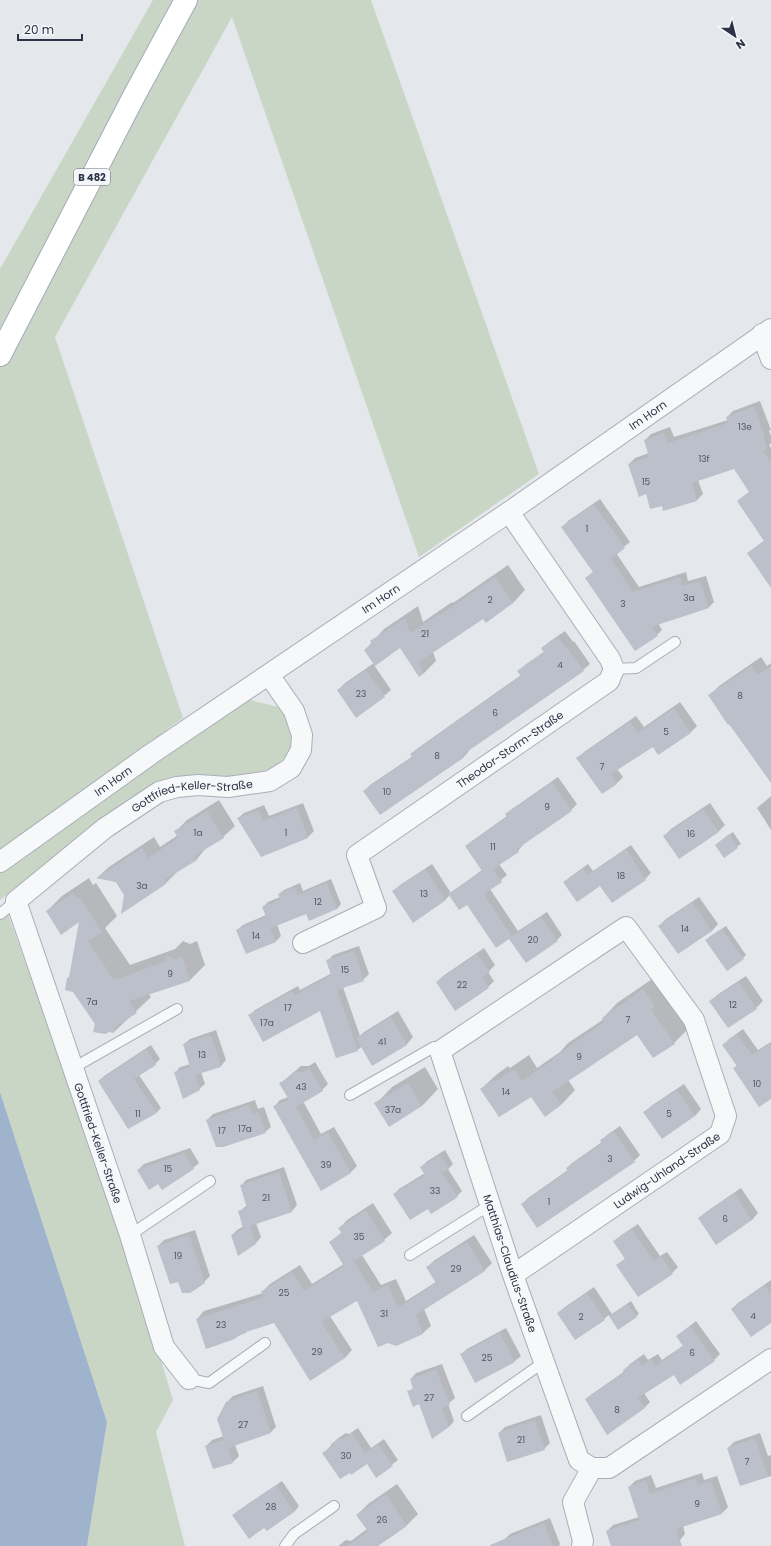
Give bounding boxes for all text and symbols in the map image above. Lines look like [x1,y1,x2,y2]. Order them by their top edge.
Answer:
scale bar [18,16,82,42]
north arrow [715,16,755,56]
text: 20 m [24,21,54,38]
text: N [733,35,749,53]
road number: B 482 [74,169,110,185]
street label: Im Horn [626,396,670,434]
house number: 13e [738,421,752,433]
house number: 13f [698,453,710,465]
house number: 15 [642,476,651,488]
house number: 1 [586,523,589,535]
street label: Im Horn [359,580,403,617]
house number: 3a [683,592,695,604]
house number: 2 [487,594,493,606]
house number: 3 [620,598,626,610]
house number: 21 [421,628,429,640]
house number: 4 [557,659,563,671]
house number: 23 [356,688,366,700]
house number: 8 [737,690,743,702]
street label: Theodor-Storm-Straße [453,707,567,792]
house number: 6 [492,707,498,719]
house number: 5 [663,726,669,738]
house number: 8 [434,750,440,762]
house number: 7 [600,761,605,773]
street label: Im Horn [91,762,135,800]
street label: Gottfried-Keller-Straße [128,776,254,816]
house number: 10 [383,786,392,798]
house number: 9 [544,801,550,813]
house number: 1a [194,827,202,839]
house number: 1 [285,827,288,839]
house number: 16 [687,828,696,840]
house number: 11 [490,841,496,853]
house number: 18 [617,870,626,882]
house number: 3a [136,880,148,892]
house number: 13 [420,888,428,900]
house number: 12 [314,896,322,908]
house number: 14 [681,923,690,935]
house number: 14 [252,930,261,942]
house number: 20 [528,934,539,946]
house number: 15 [341,964,350,976]
house number: 9 [167,968,173,980]
house number: 22 [457,979,467,991]
house number: 7a [87,996,98,1008]
house number: 12 [729,999,737,1011]
house number: 17 [284,1002,292,1014]
house number: 7 [626,1014,631,1026]
house number: 17a [260,1017,274,1029]
house number: 41 [378,1036,386,1048]
house number: 13 [198,1049,206,1061]
house number: 9 [576,1051,582,1063]
house number: 10 [753,1078,762,1090]
street label: Gottfried-Keller-Straße [70,1081,126,1206]
house number: 43 [296,1081,306,1093]
house number: 14 [502,1086,511,1098]
house number: 37a [385,1104,401,1116]
house number: 11 [135,1108,141,1120]
house number: 5 [666,1108,672,1120]
house number: 17a [238,1123,252,1135]
house number: 17 [218,1125,226,1137]
street label: Ludwig-Uhland-Straße [610,1128,723,1212]
house number: 3 [607,1153,613,1165]
house number: 39 [321,1159,332,1171]
house number: 15 [164,1163,173,1175]
house number: 33 [430,1185,440,1197]
house number: 21 [262,1192,270,1204]
street label: Matthias-Claudius-Straße [479,1192,541,1335]
house number: 1 [548,1196,551,1208]
house number: 6 [722,1213,728,1225]
house number: 35 [354,1231,365,1243]
house number: 19 [174,1250,183,1262]
house number: 29 [451,1263,462,1275]
house number: 25 [279,1287,290,1299]
house number: 31 [380,1308,388,1320]
house number: 4 [750,1310,756,1322]
house number: 2 [578,1311,584,1323]
house number: 23 [216,1319,226,1331]
house number: 29 [312,1346,323,1358]
house number: 6 [689,1347,695,1359]
house number: 25 [482,1352,493,1364]
house number: 27 [424,1392,434,1404]
house number: 8 [614,1404,620,1416]
house number: 27 [238,1419,248,1431]
house number: 21 [517,1434,525,1446]
house number: 30 [341,1450,352,1462]
house number: 7 [745,1456,750,1468]
house number: 9 [694,1498,700,1510]
house number: 28 [266,1501,277,1513]
house number: 26 [377,1514,388,1526]

